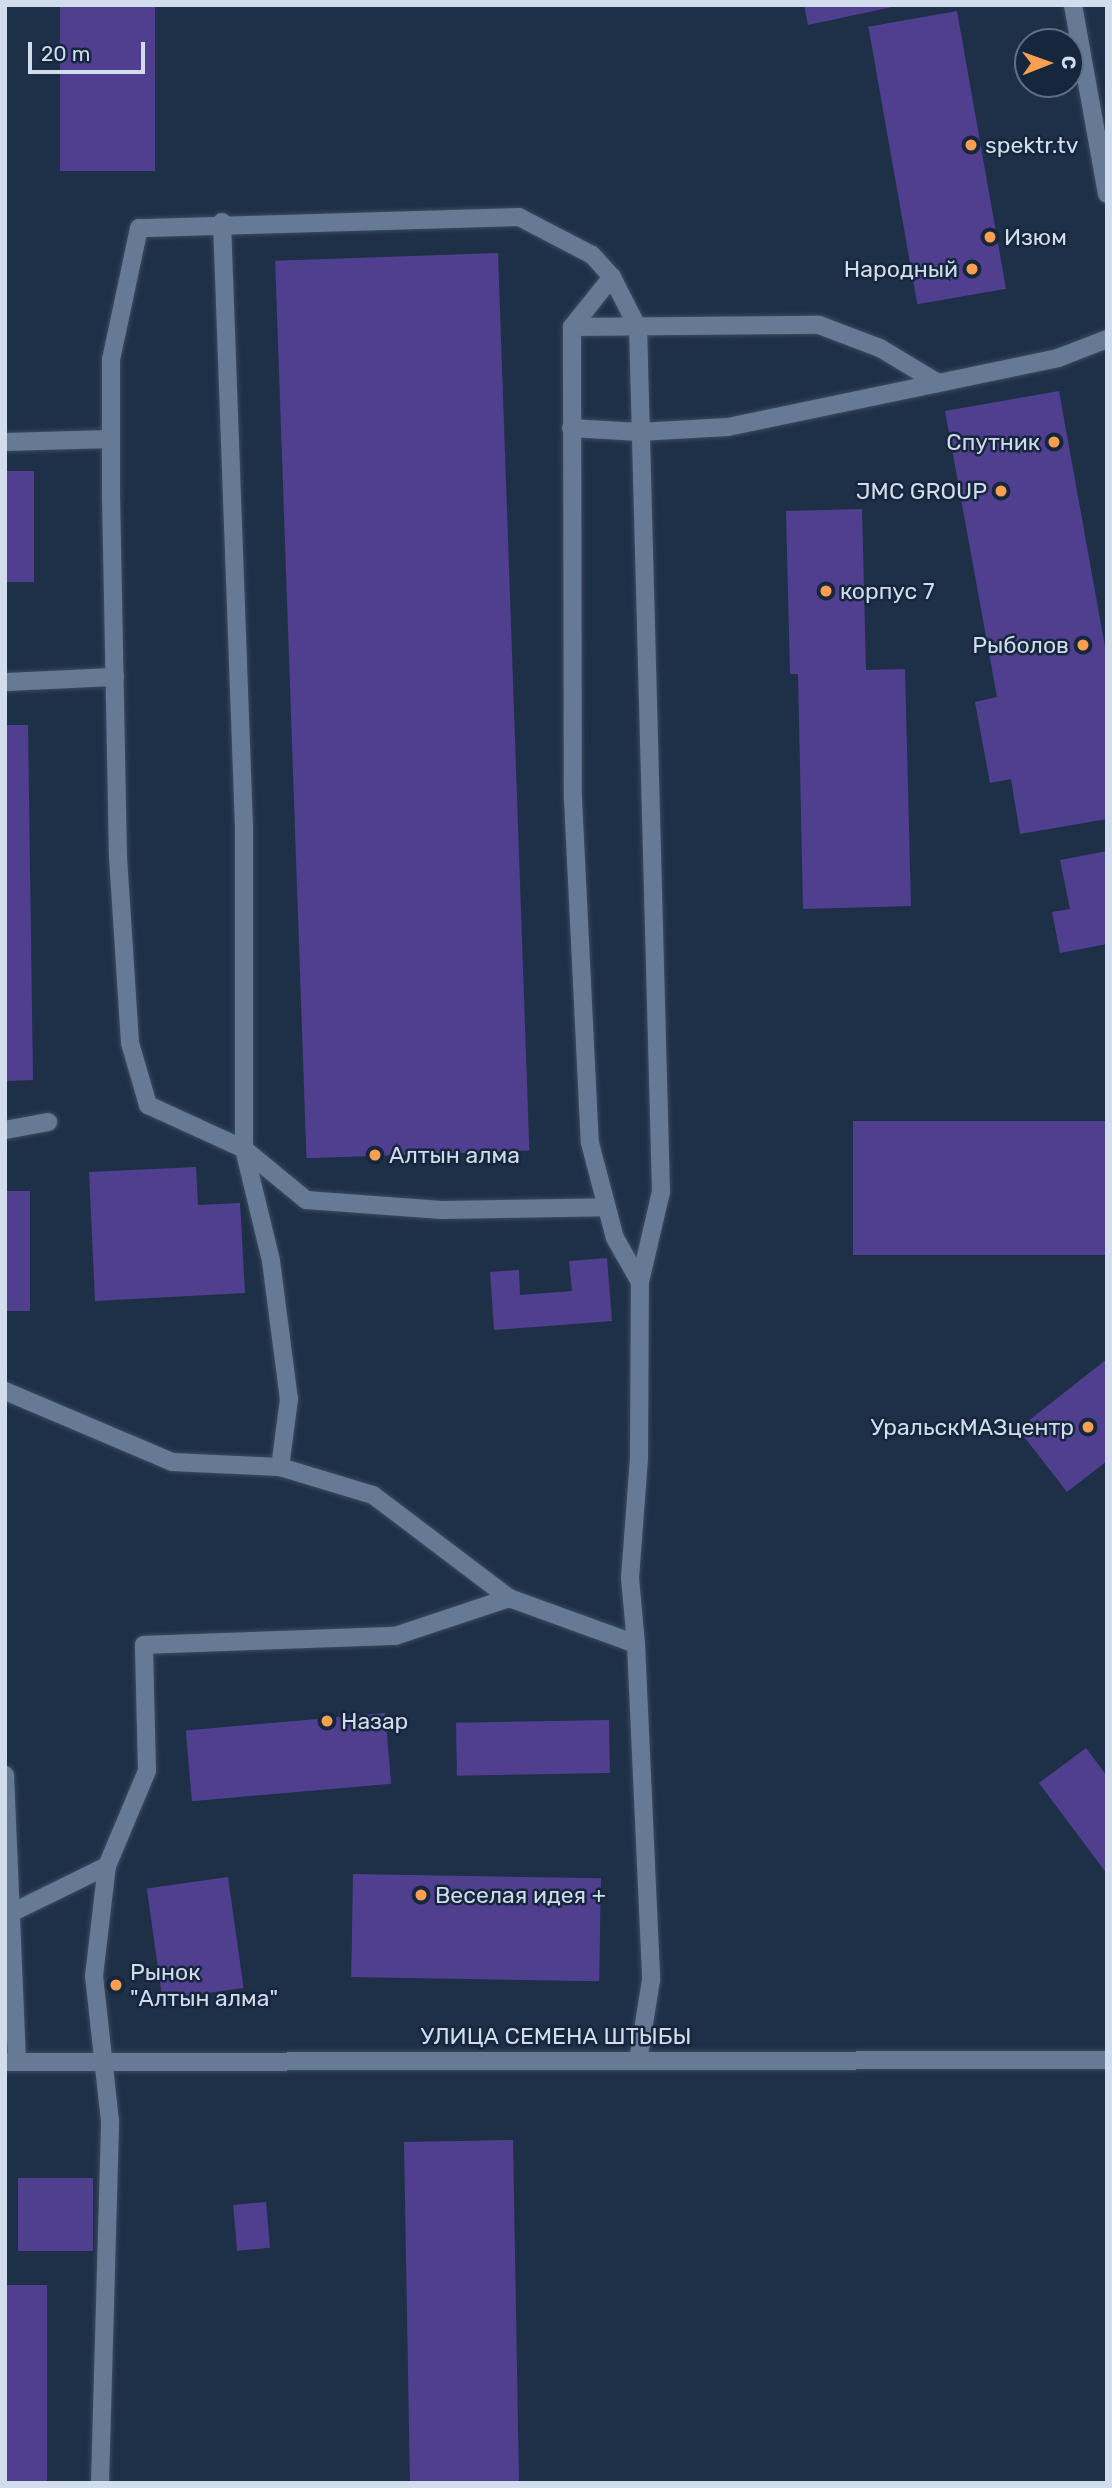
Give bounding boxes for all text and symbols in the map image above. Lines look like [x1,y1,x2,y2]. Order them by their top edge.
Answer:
scale bar [32,28,149,72]
north arrow [1014,28,1084,98]
text: 20 m [41,41,90,66]
text: С [1057,56,1080,70]
place label: spektr.tv [985,131,1079,159]
marker: spektr.tv [963,137,979,153]
place label: Изюм [1004,223,1067,251]
marker: Изюм [982,229,998,245]
place label: Народный [844,255,958,283]
marker: Народный [964,261,980,277]
place label: Спутник [946,428,1040,456]
marker: Спутник [1046,434,1062,450]
place label: JMC GROUP [856,477,987,505]
marker: JMC GROUP [993,483,1009,499]
place label: корпус 7 [840,577,935,605]
marker: корпус 7 [818,583,834,599]
place label: Рыболов [972,631,1069,659]
marker: Рыболов [1075,637,1091,653]
place label: Алтын алма [389,1141,520,1169]
marker: Алтын алма [367,1147,383,1163]
place label: УральскМАЗцентр [871,1413,1074,1441]
marker: УральскМАЗцентр [1080,1419,1096,1435]
place label: Назар [341,1707,408,1735]
marker: Назар [319,1713,335,1729]
place label: Веселая идея + [435,1881,606,1909]
marker: Веселая идея + [413,1887,429,1903]
place label: Рынок "Алтын алма" [130,1958,278,2012]
marker: Рынок "Алтын алма" [108,1977,124,1993]
street label: УЛИЦА СЕМЕНА ШТЫБЫ [421,2022,691,2050]

